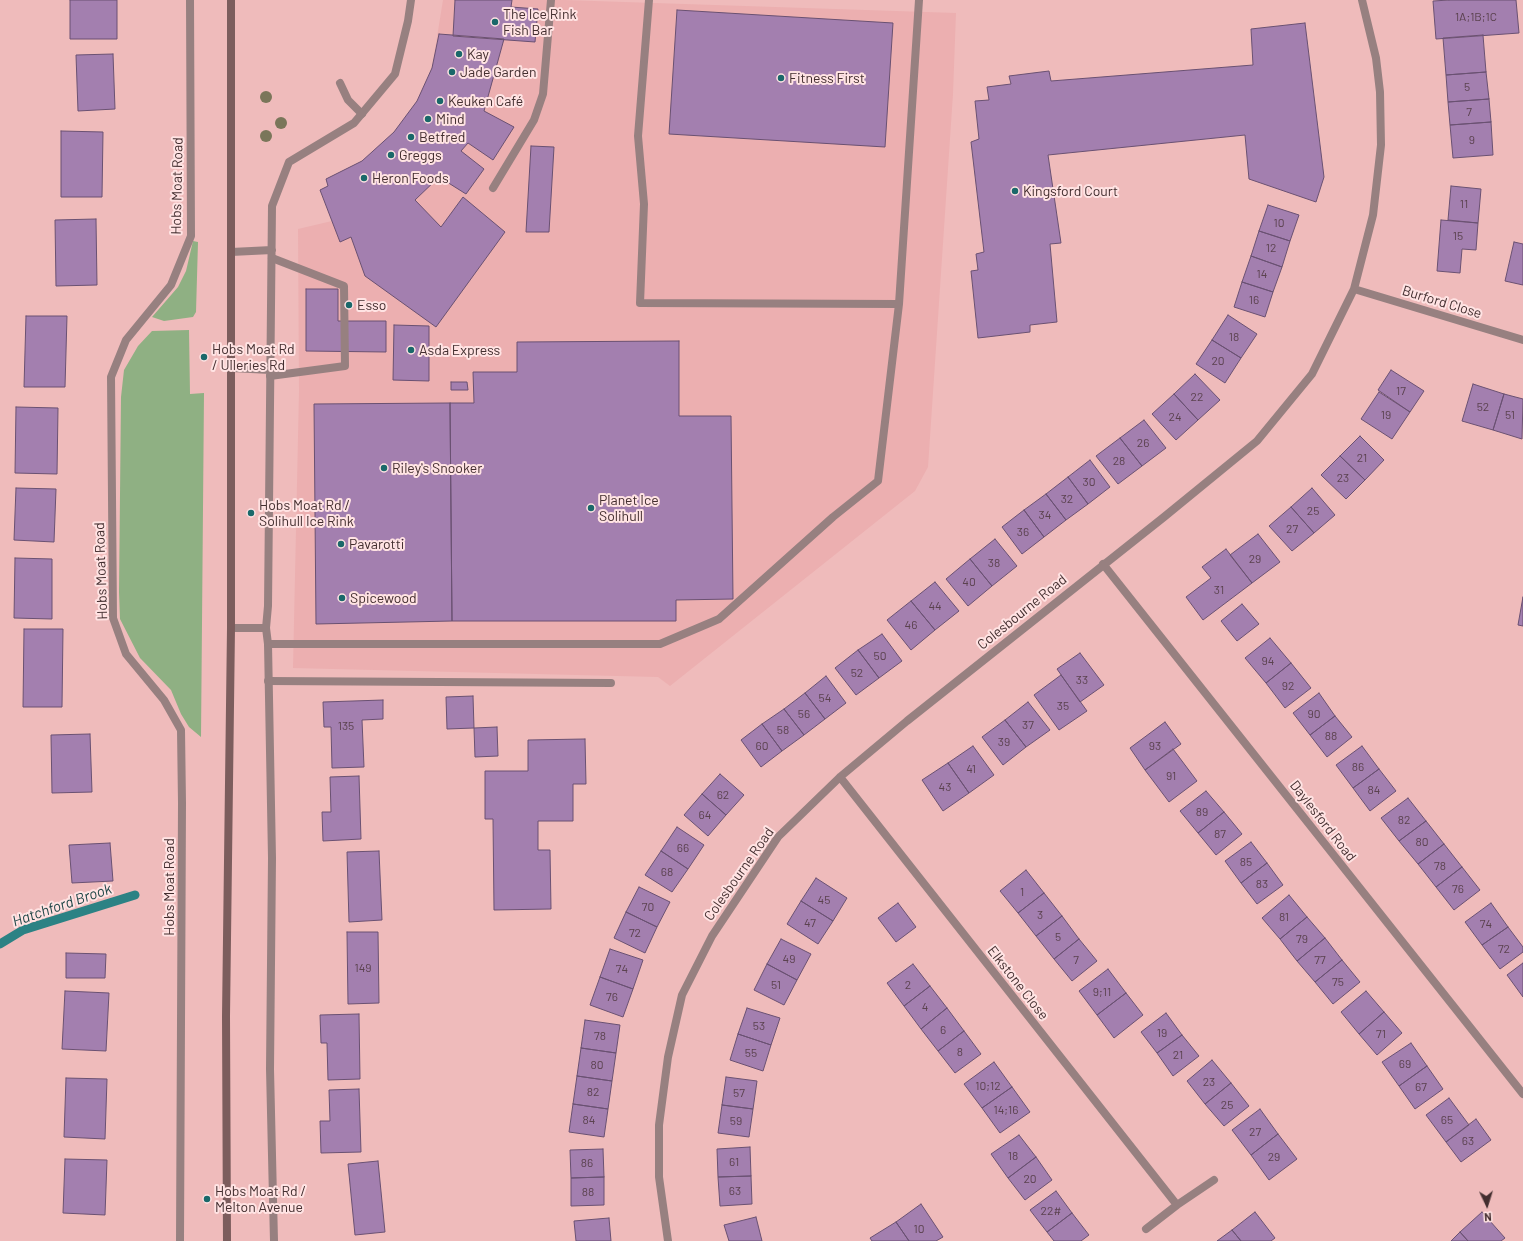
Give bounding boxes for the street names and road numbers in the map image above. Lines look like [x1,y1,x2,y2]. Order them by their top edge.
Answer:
street label: Hobs Moat Road [168,137,186,235]
street label: Burford Close [1400,282,1484,322]
street label: Hobs Moat Road [91,522,111,620]
street label: Colesbourne Road [974,571,1070,653]
street label: Daylesford Road [1286,777,1360,865]
street label: Colesbourne Road [701,824,777,924]
street label: Hobs Moat Road [161,838,177,936]
street label: Elkstone Close [984,943,1052,1023]

